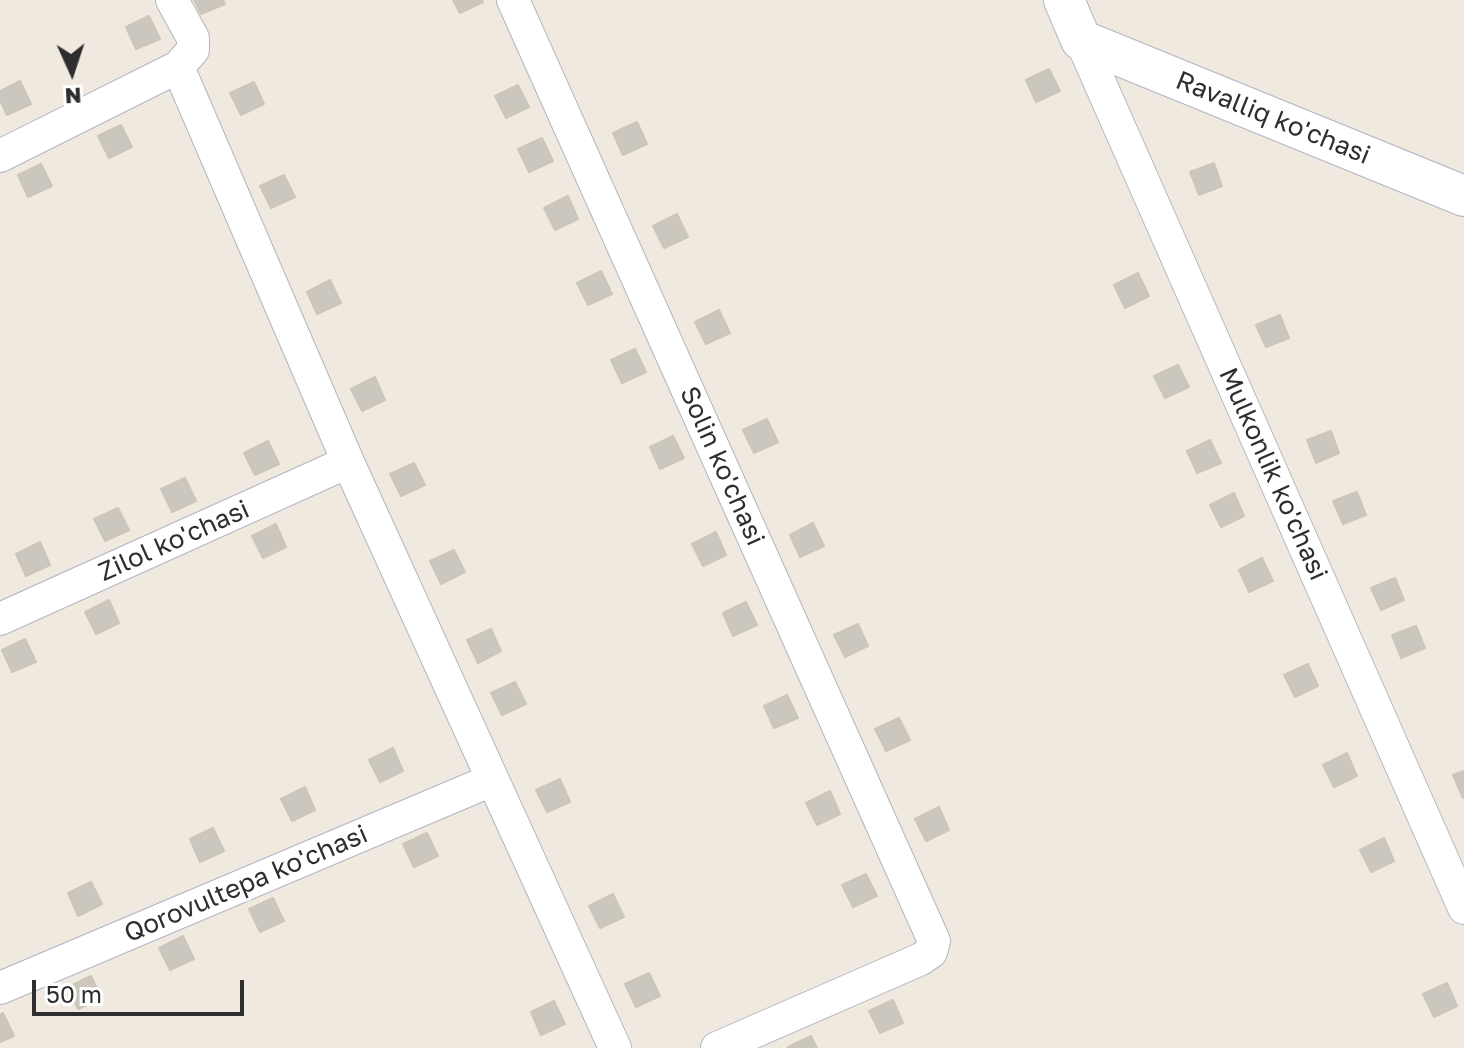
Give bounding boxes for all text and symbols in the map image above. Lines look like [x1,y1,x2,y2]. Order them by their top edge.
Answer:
north arrow [32,32,112,112]
street label: Ravalliq ko'chasi [1171,65,1375,171]
text: N [64,83,82,110]
street label: Mulkonlik ko'chasi [1212,363,1334,585]
street label: Solin ko'chasi [673,382,771,550]
street label: Zilol ko'chasi [94,494,254,588]
street label: Qorovultepa ko'chasi [120,819,372,949]
scale bar [36,964,248,1014]
text: 50 m [46,979,102,1008]

